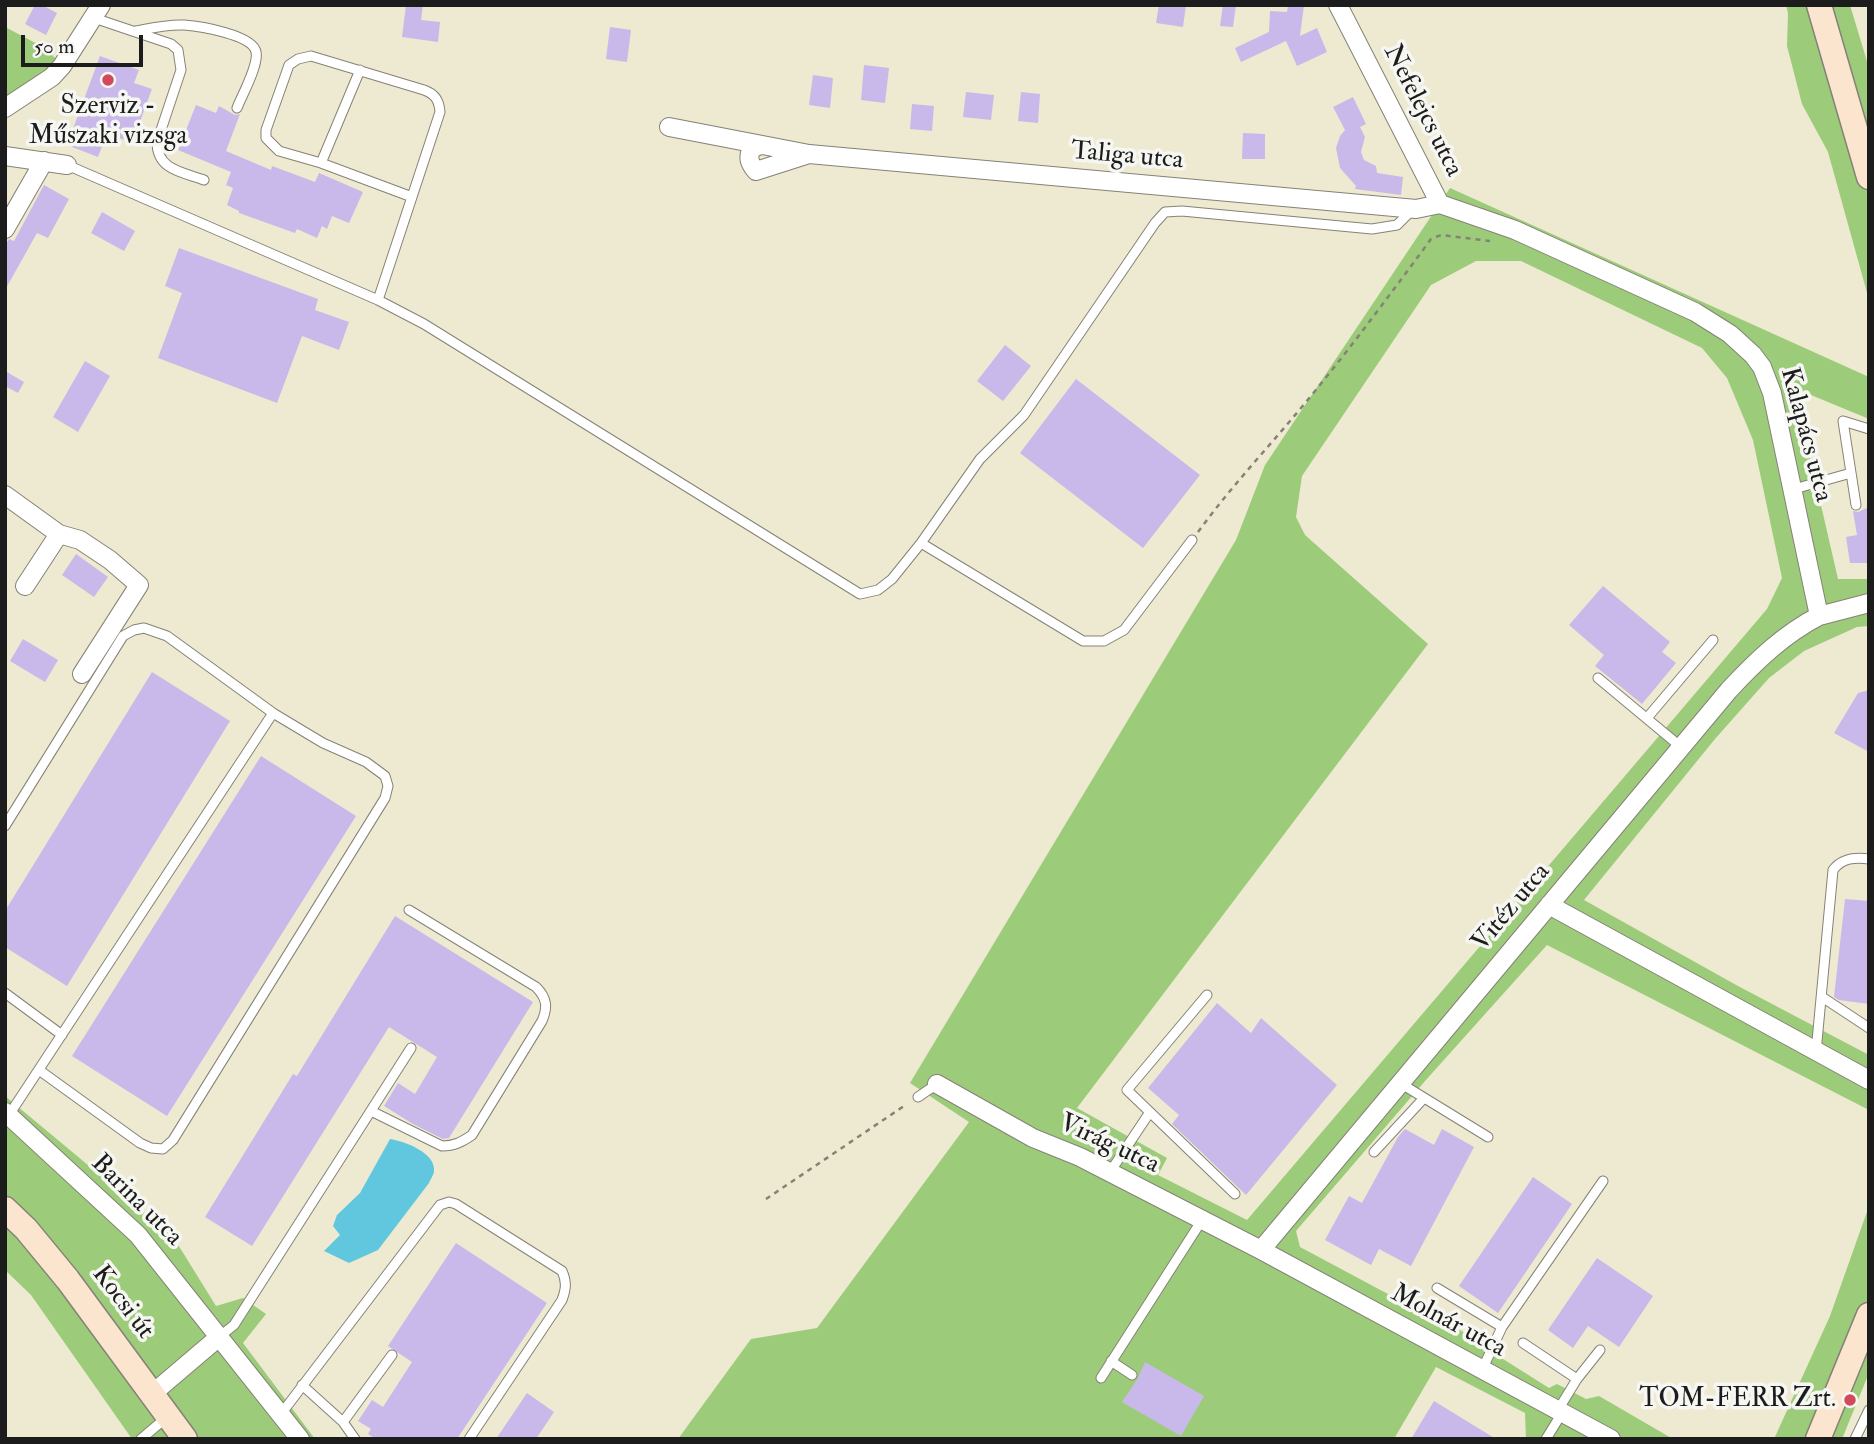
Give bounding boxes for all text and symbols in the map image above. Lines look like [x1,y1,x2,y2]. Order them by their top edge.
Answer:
scale bar [24,21,147,65]
text: 50 m [34,33,75,60]
street label: Nefelejcs utca [1375,40,1469,182]
marker: Szerviz - Műszaki vizsga [100,72,116,88]
place label: Szerviz - Műszaki vizsga [29,91,187,152]
street label: Taliga utca [1070,137,1184,177]
street label: Kalapács utca [1772,364,1838,506]
street label: Vitéz utca [1466,858,1558,958]
street label: Virág utca [1054,1108,1164,1182]
street label: Barina utca [84,1149,188,1253]
street label: Kocsi út [84,1260,160,1346]
street label: Molnár utca [1385,1279,1511,1365]
place label: TOM-FERR Zrt. [1639,1384,1836,1416]
marker: TOM-FERR Zrt. [1842,1392,1858,1408]

